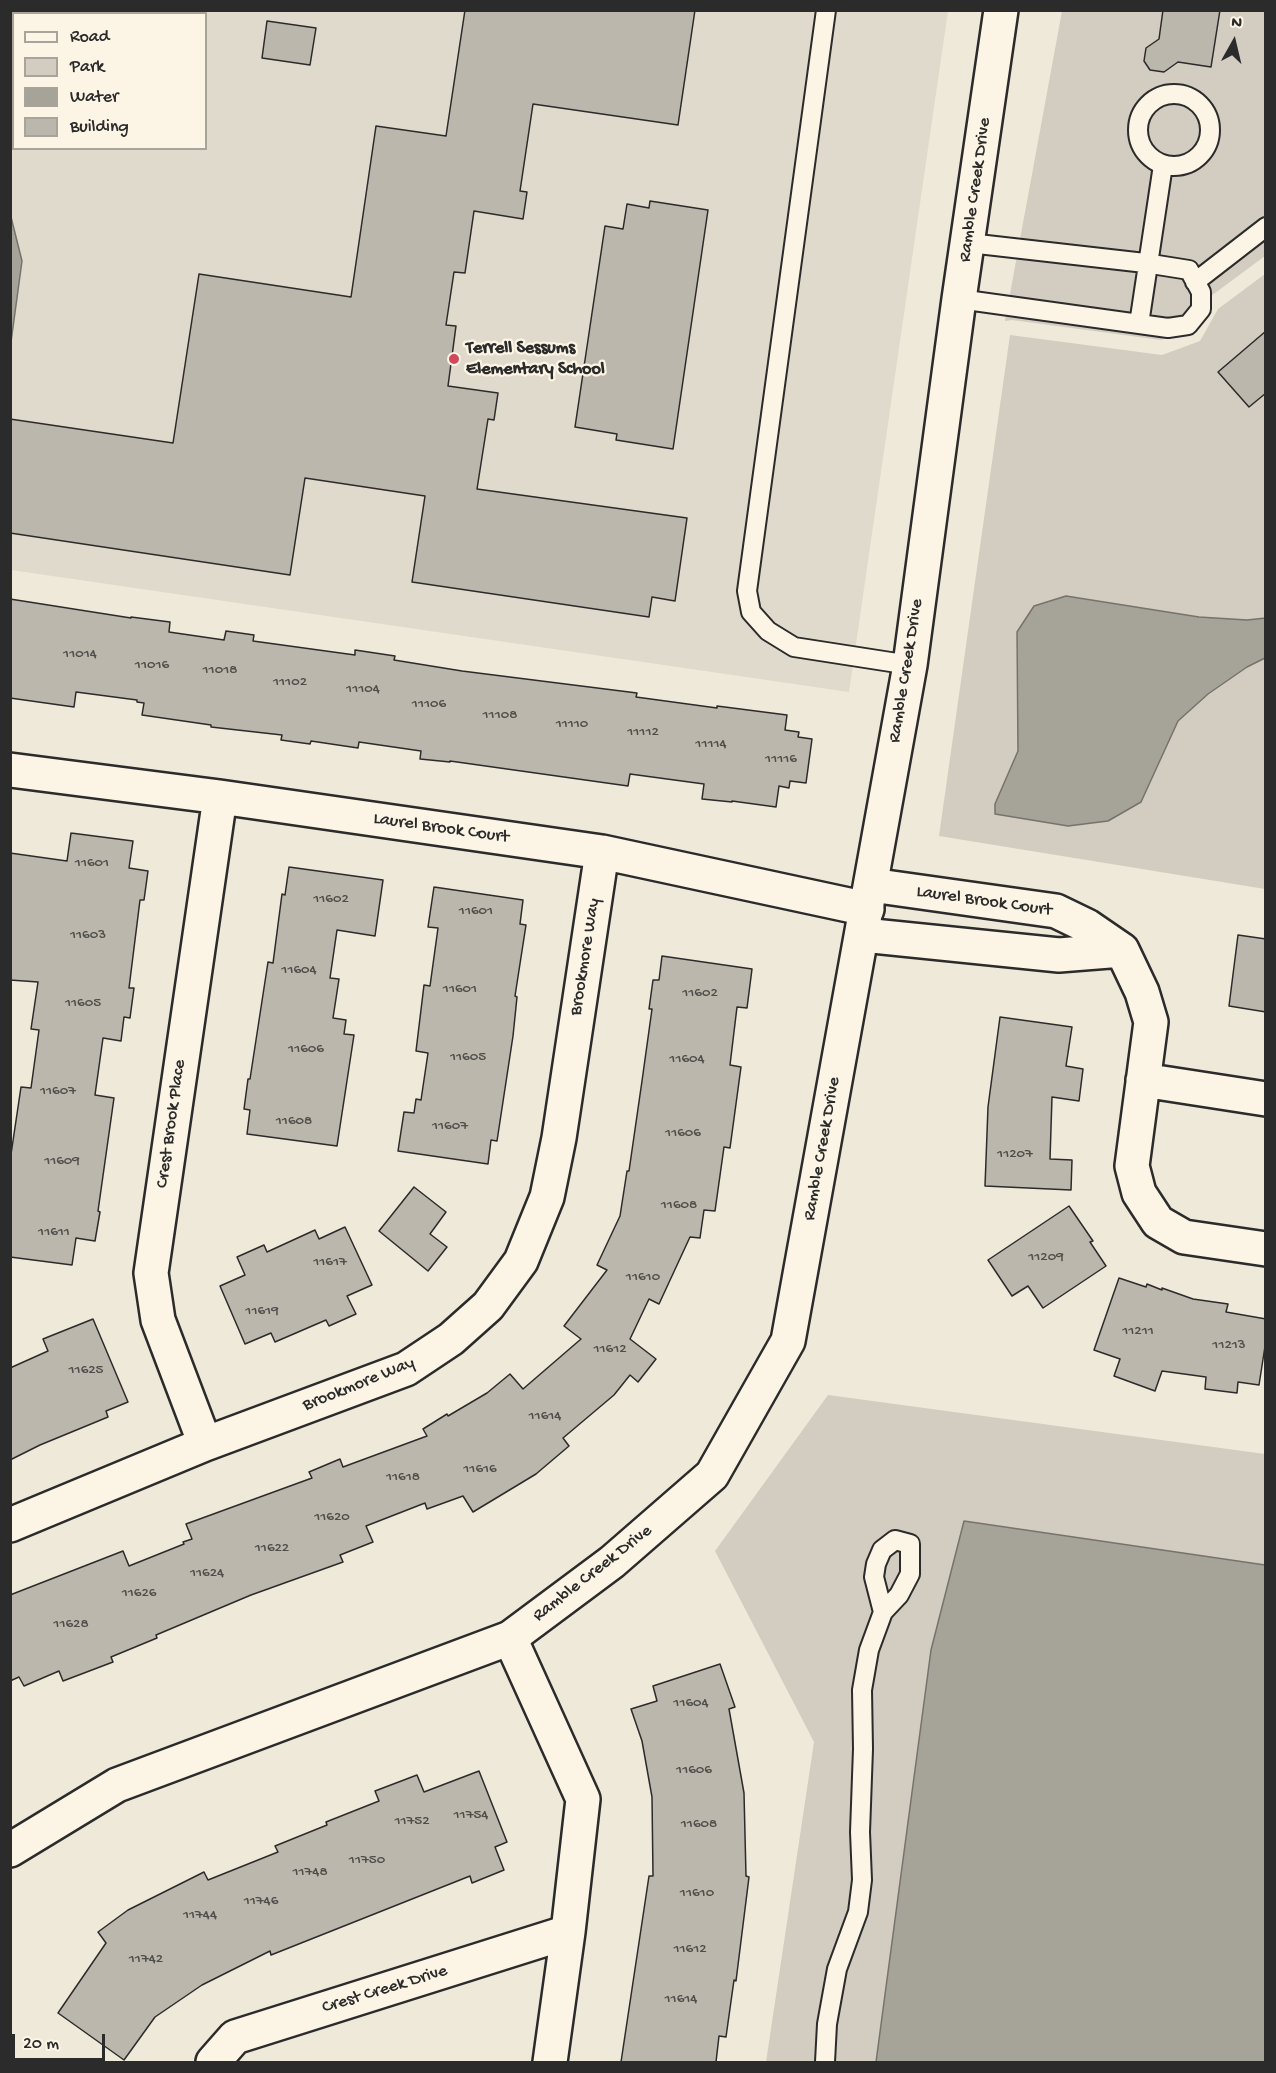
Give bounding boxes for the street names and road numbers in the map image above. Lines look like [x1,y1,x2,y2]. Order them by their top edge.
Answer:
street label: Ramble Creek Drive [955,116,997,264]
street label: Ramble Creek Drive [885,597,929,745]
street label: Laurel Brook Court [372,809,510,849]
street label: Laurel Brook Court [915,882,1053,922]
street label: Brookmore Way [566,897,606,1017]
street label: Crest Brook Place [152,1058,192,1190]
street label: Ramble Creek Drive [800,1076,846,1222]
street label: Brookmore Way [300,1353,418,1417]
street label: Ramble Creek Drive [529,1521,657,1627]
street label: Crest Creek Drive [320,1961,450,2019]

